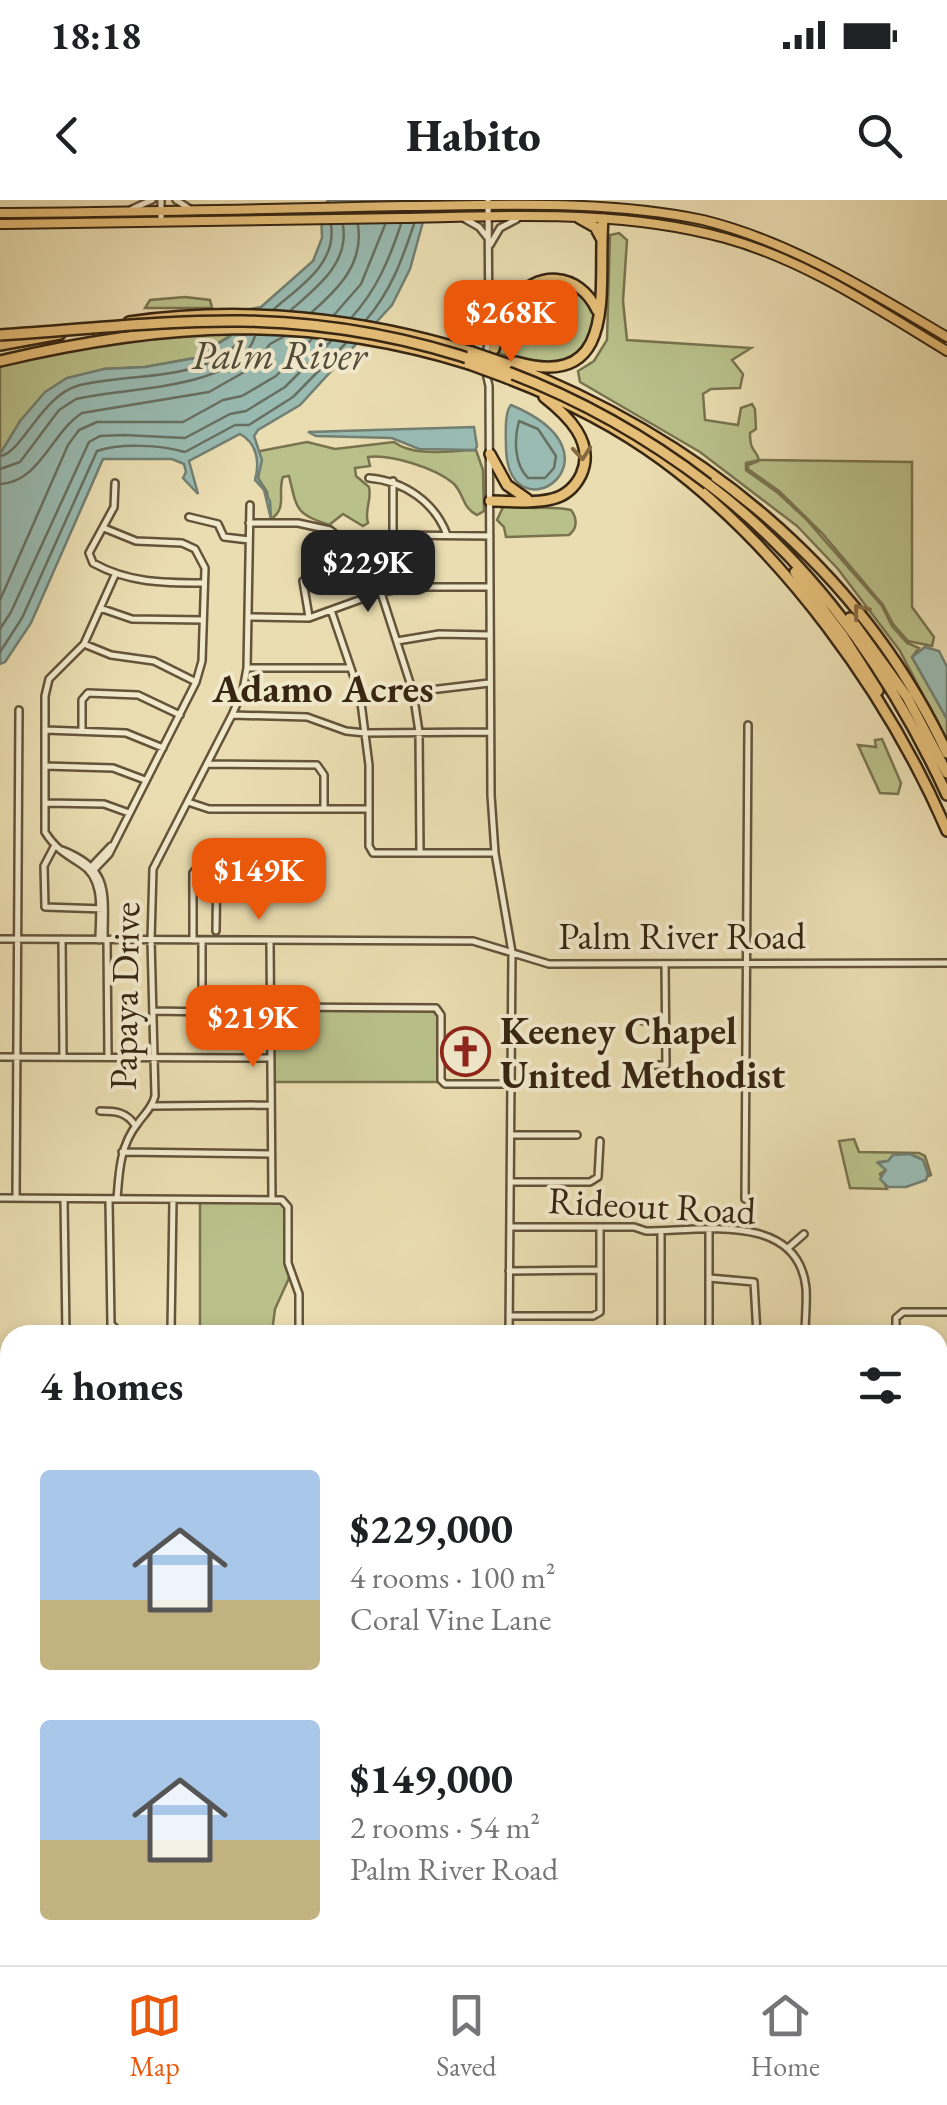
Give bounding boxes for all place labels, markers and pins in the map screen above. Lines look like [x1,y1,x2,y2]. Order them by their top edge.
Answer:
pin: $268K [441,280,581,365]
pin: $229K [298,530,438,615]
pin: $149K [189,838,329,923]
pin: $219K [183,985,323,1070]
place label: Keeney Chapel United Methodist [500,1006,785,1099]
church icon: Keeney Chapel United Methodist [439,1026,491,1078]

